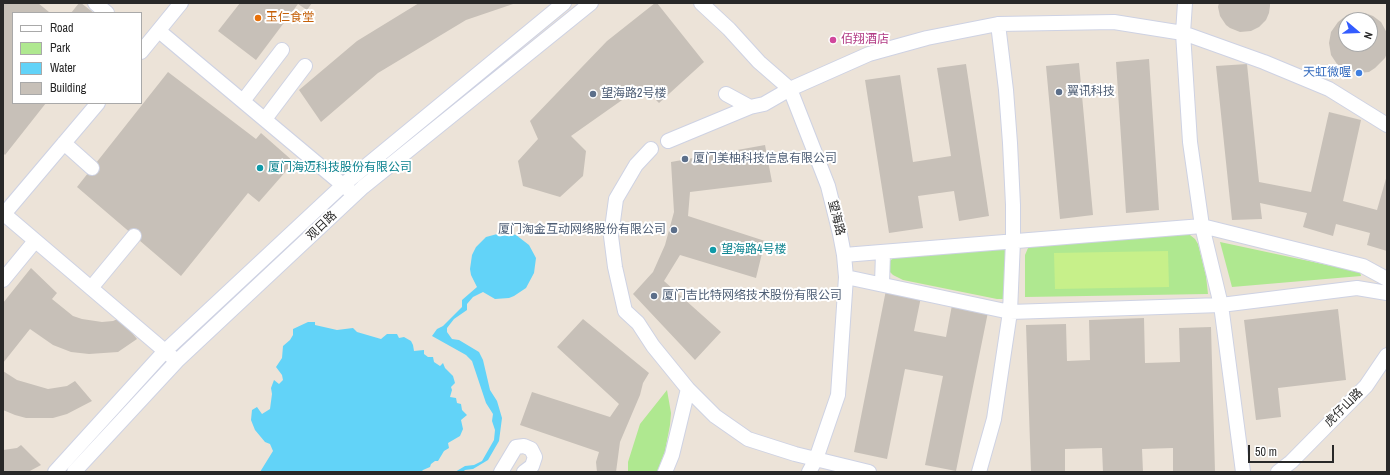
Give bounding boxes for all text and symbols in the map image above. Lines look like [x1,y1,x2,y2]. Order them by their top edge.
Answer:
place label: 玉仁食堂 [266,11,314,25]
legend [12,12,142,104]
north arrow [1338,12,1378,52]
marker: 玉仁食堂 [253,13,263,23]
text: Road [50,20,74,36]
text: N [1361,30,1376,41]
place label: 佰翔酒店 [841,33,889,47]
marker: 佰翔酒店 [828,35,838,45]
text: Park [50,40,70,56]
text: Water [50,60,76,76]
place label: 天虹微喔 [1303,66,1351,80]
marker: 天虹微喔 [1354,68,1364,78]
text: Building [50,80,86,96]
place label: 翼讯科技 [1067,85,1115,99]
place label: 望海路2号楼 [601,87,666,101]
marker: 翼讯科技 [1054,87,1064,97]
marker: 望海路2号楼 [588,89,598,99]
place label: 厦门美柚科技信息有限公司 [693,152,837,166]
marker: 厦门美柚科技信息有限公司 [680,154,690,164]
place label: 厦门海迈科技股份有限公司 [268,161,412,175]
marker: 厦门海迈科技股份有限公司 [255,163,265,173]
street label: 望海路 [825,199,847,237]
street label: 观日路 [304,208,340,244]
place label: 厦门淘金互动网络股份有限公司 [498,223,666,237]
marker: 厦门淘金互动网络股份有限公司 [669,225,679,235]
place label: 望海路4号楼 [721,243,786,257]
marker: 望海路4号楼 [708,245,718,255]
place label: 厦门吉比特网络技术股份有限公司 [662,289,842,303]
marker: 厦门吉比特网络技术股份有限公司 [649,291,659,301]
street label: 虎仔山路 [1322,386,1366,430]
scale bar [1250,437,1336,463]
text: 50 m [1255,444,1277,460]

